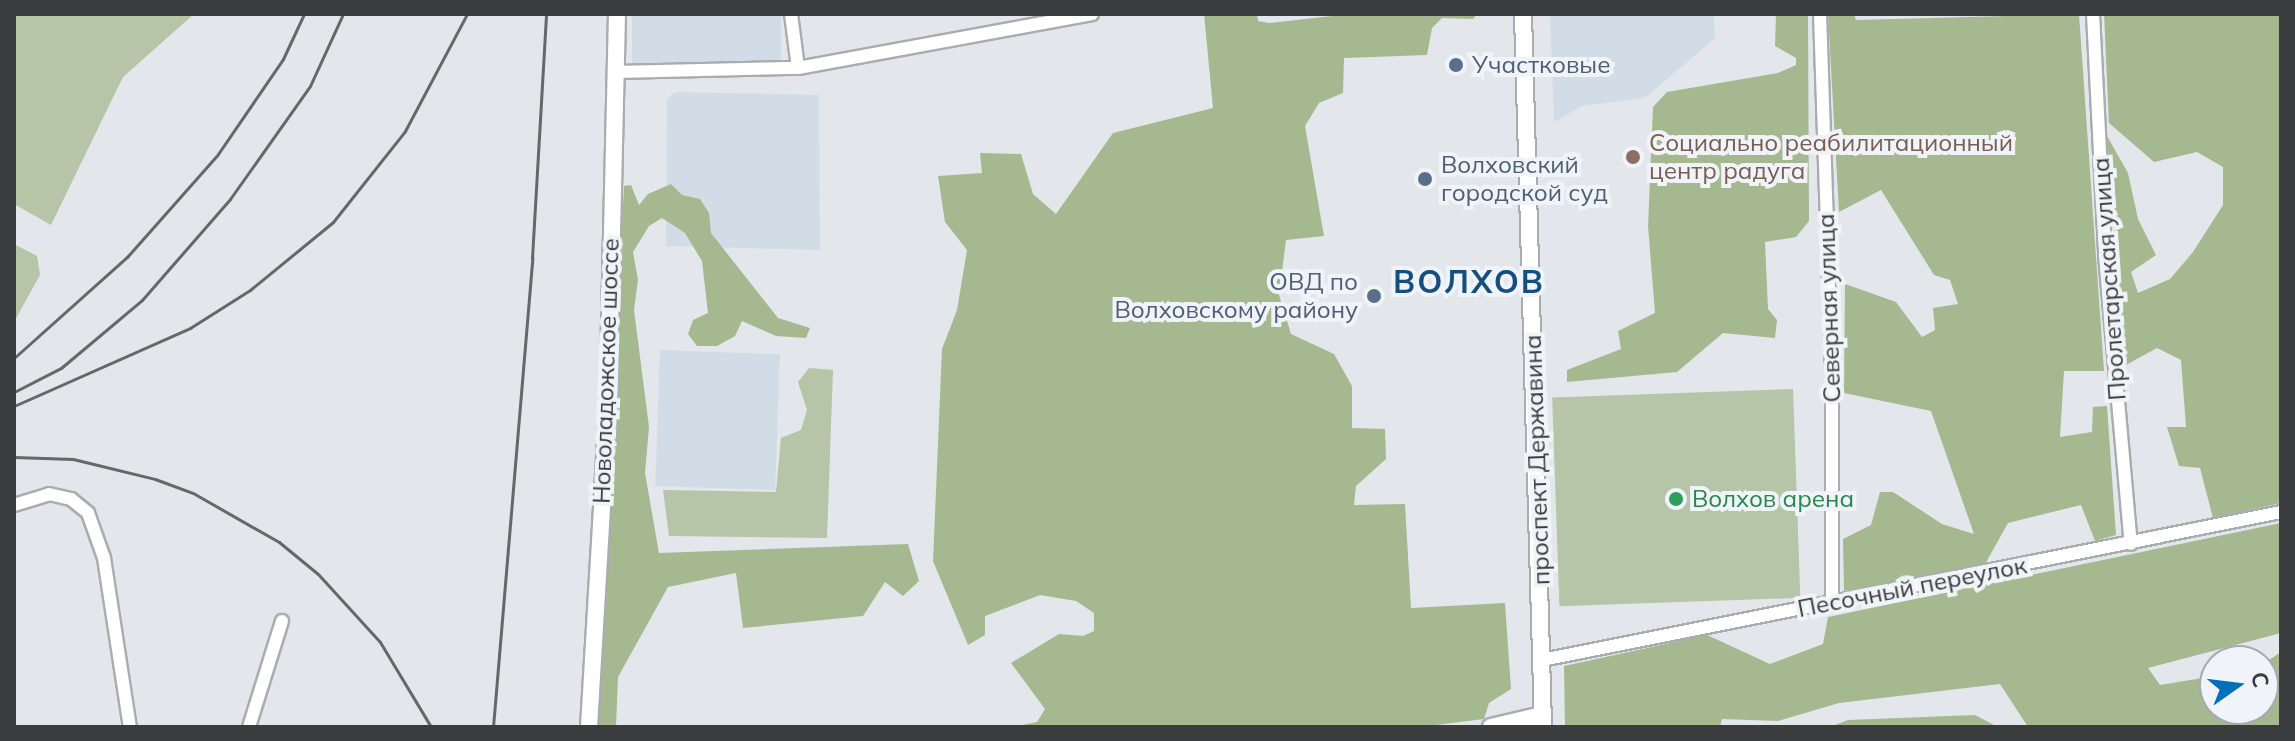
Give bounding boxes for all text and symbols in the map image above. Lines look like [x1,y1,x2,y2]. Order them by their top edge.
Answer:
place label: Участковые [1472,51,1611,79]
marker: Участковые [1447,56,1465,74]
place label: Социально реабилитационный центр радуга [1649,129,2013,185]
marker: Социально реабилитационный центр радуга [1624,148,1642,166]
place label: Волховский городской суд [1441,151,1608,207]
street label: Пролетарская улица [2086,157,2132,401]
marker: Волховский городской суд [1416,170,1434,188]
street label: Северная улица [1811,213,1847,403]
street label: Новоладожское шоссе [587,238,625,504]
district label: ВОЛХОВ [1393,262,1545,300]
place label: ОВД по Волховскому району [1115,268,1358,324]
marker: ОВД по Волховскому району [1365,287,1383,305]
street label: проспект Державина [1518,334,1556,586]
place label: Волхов арена [1692,485,1854,513]
marker: Волхов арена [1667,490,1685,508]
street label: Песочный переулок [1795,551,2029,623]
north arrow [2199,645,2279,725]
text: С [2245,669,2276,690]

